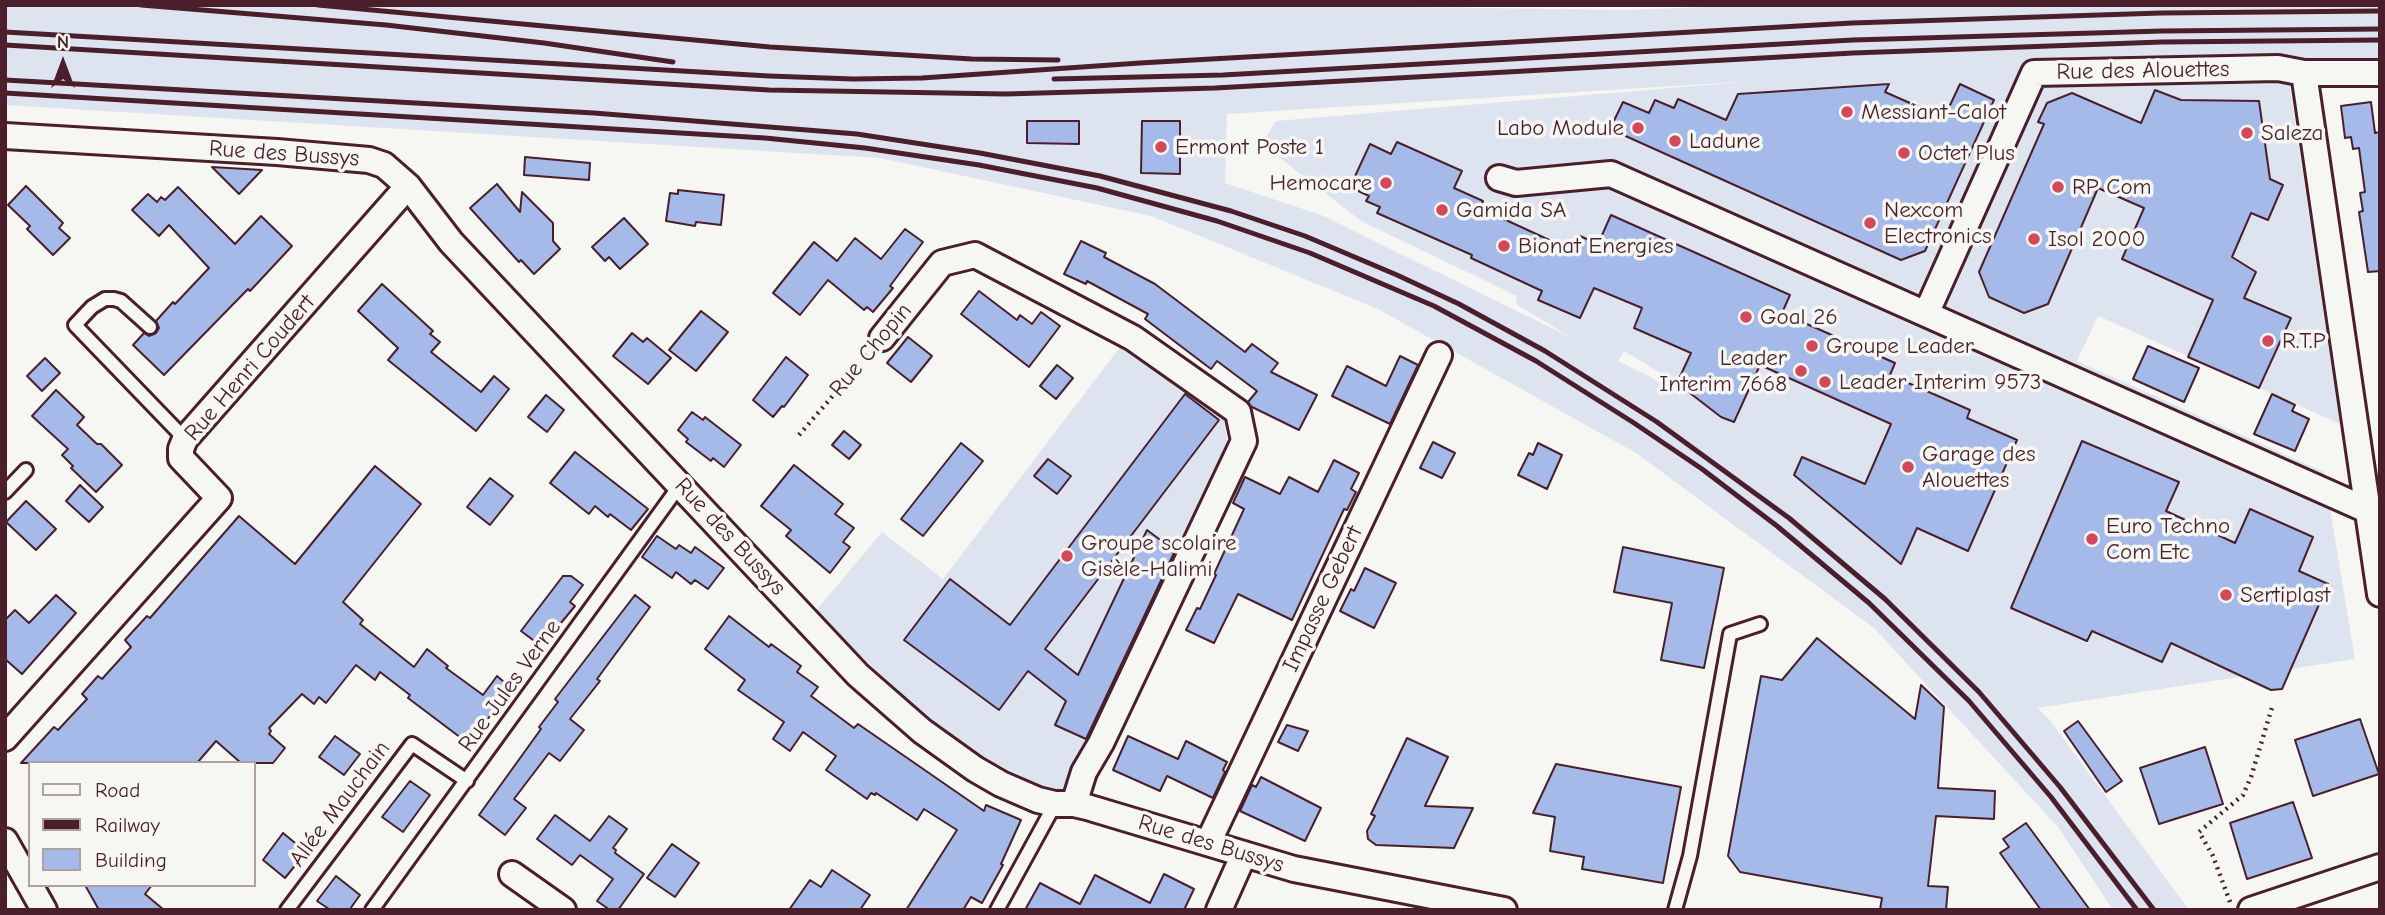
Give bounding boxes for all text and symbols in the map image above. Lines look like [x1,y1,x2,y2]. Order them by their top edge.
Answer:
north arrow [28,28,98,98]
text: N [57,31,69,53]
street label: Rue des Alouettes [2056,56,2230,86]
place label: Messiant-Calot [1861,98,2006,126]
marker: Messiant-Calot [1839,104,1855,120]
place label: Labo Module [1497,114,1624,142]
place label: Saleza [2261,119,2323,147]
marker: Labo Module [1630,120,1646,136]
marker: Saleza [2239,125,2255,141]
place label: Ladune [1689,127,1760,155]
place label: Ermont Poste 1 [1175,133,1324,161]
marker: Ladune [1667,133,1683,149]
street label: Rue des Bussys [208,135,360,173]
marker: Ermont Poste 1 [1153,139,1169,155]
place label: Octet Plus [1918,139,2015,167]
marker: Octet Plus [1896,145,1912,161]
place label: Hemocare [1269,169,1372,197]
place label: RP Com [2072,173,2152,201]
marker: Hemocare [1378,175,1394,191]
marker: RP Com [2050,179,2066,195]
place label: Gamida SA [1456,196,1566,224]
place label: Nexcom Electronics [1884,196,1992,250]
marker: Gamida SA [1434,202,1450,218]
marker: Nexcom Electronics [1862,215,1878,231]
place label: Isol 2000 [2048,225,2145,253]
marker: Isol 2000 [2026,231,2042,247]
place label: Bionat Energies [1518,232,1674,260]
marker: Bionat Energies [1496,238,1512,254]
street label: Rue Henri Coudert [179,289,321,447]
street label: Rue Chopin [824,298,918,402]
place label: Goal 26 [1760,303,1838,331]
marker: Goal 26 [1738,309,1754,325]
place label: R.T.P [2282,327,2326,355]
place label: Groupe Leader [1826,332,1974,360]
marker: R.T.P [2260,333,2276,349]
marker: Groupe Leader [1804,338,1820,354]
place label: Leader Interim 7668 [1659,344,1787,398]
marker: Leader Interim 7668 [1793,363,1809,379]
place label: Leader Interim 9573 [1839,368,2041,396]
marker: Leader Interim 9573 [1817,374,1833,390]
place label: Garage des Alouettes [1922,440,2036,494]
marker: Garage des Alouettes [1900,459,1916,475]
street label: Rue des Bussys [669,473,791,601]
place label: Euro Techno Com Etc [2106,512,2230,566]
street label: Impasse Gebert [1277,522,1369,676]
place label: Groupe scolaire Gisèle-Halimi [1081,529,1237,583]
marker: Euro Techno Com Etc [2084,531,2100,547]
marker: Groupe scolaire Gisèle-Halimi [1059,548,1075,564]
place label: Sertiplast [2240,581,2330,609]
marker: Sertiplast [2218,587,2234,603]
street label: Rue Jules Verne [453,615,567,757]
street label: Allée Mauchain [284,736,396,872]
legend [28,761,256,887]
text: Road [95,778,140,802]
street label: Rue des Bussys [1135,809,1287,879]
text: Railway [95,813,160,837]
text: Building [95,848,167,872]

